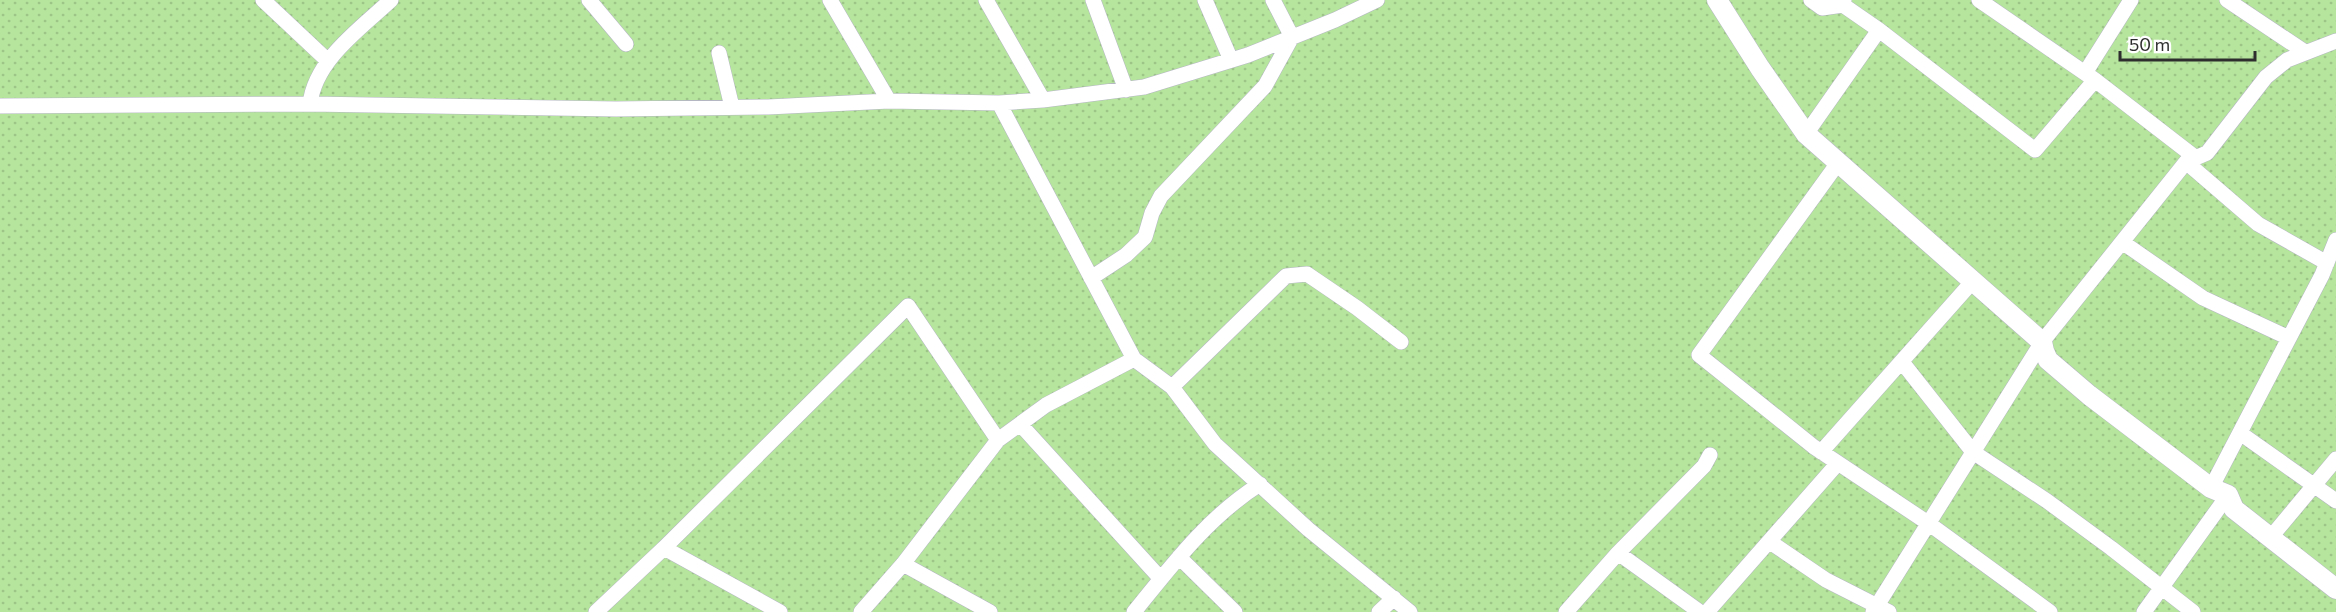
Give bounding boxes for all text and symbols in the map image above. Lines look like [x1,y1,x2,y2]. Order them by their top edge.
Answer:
scale bar [2120,24,2255,62]
text: 50 m [2129,33,2170,55]

